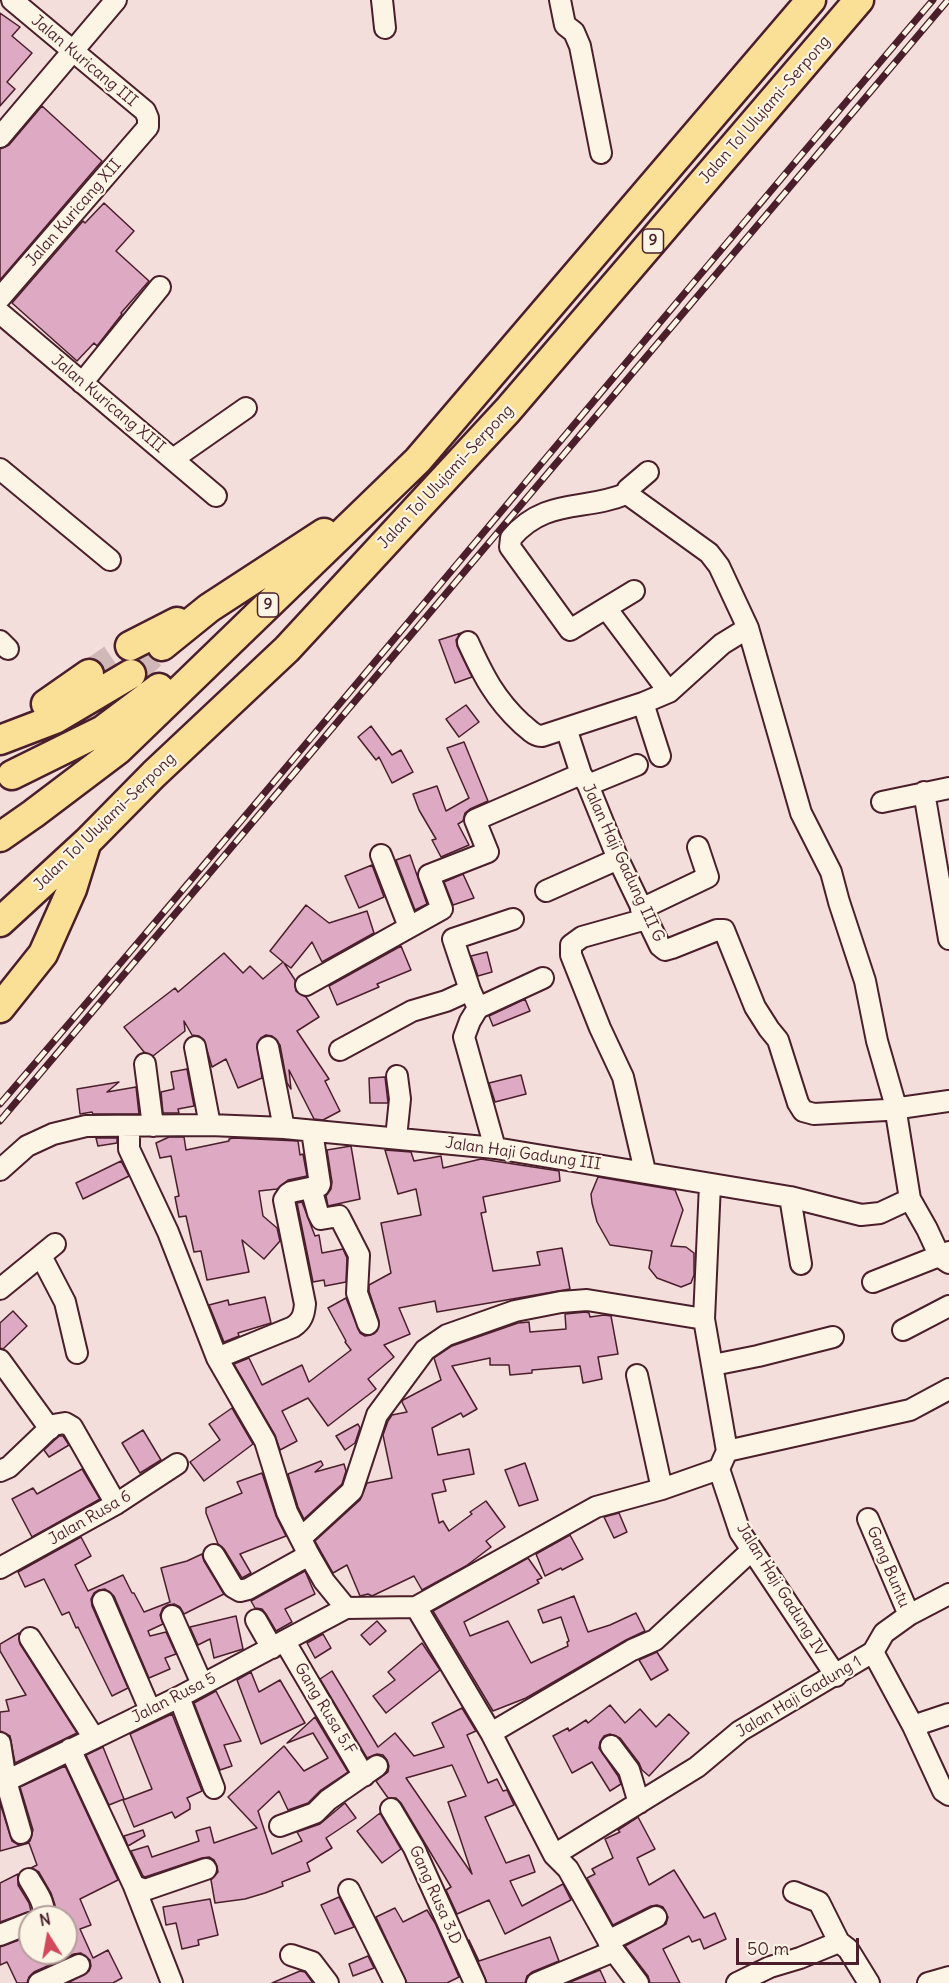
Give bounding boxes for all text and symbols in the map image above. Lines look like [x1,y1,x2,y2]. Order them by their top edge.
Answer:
street label: Jalan Kuricang III [27,11,141,111]
street label: Jalan Tol Ulujami–Serpong [695,32,835,188]
street label: Jalan Kuricang XII [22,156,126,270]
road number: 9 [642,229,664,253]
street label: Jalan Kuricang XIII [47,351,169,457]
street label: Jalan Tol Ulujami–Serpong [374,401,518,553]
road number: 9 [258,593,278,617]
street label: Jalan Tol Ulujami–Serpong [30,749,180,895]
street label: Jalan Haji Gadung III G [578,781,668,945]
street label: Jalan Haji Gadung III [444,1134,602,1174]
street label: Jalan Rusa 6 [45,1487,135,1549]
street label: Jalan Haji Gadung IV [732,1520,830,1660]
street label: Gang Buntu [862,1523,914,1611]
street label: Jalan Haji Gadung 1 [733,1652,865,1742]
street label: Gang Rusa 5.F [290,1660,360,1758]
street label: Jalan Rusa 5 [129,1669,219,1727]
street label: Gang Rusa 3.D [405,1843,465,1947]
north arrow [18,1905,78,1965]
text: N [38,1908,52,1930]
scale bar [739,1926,862,1964]
text: 50 m [747,1937,789,1960]

